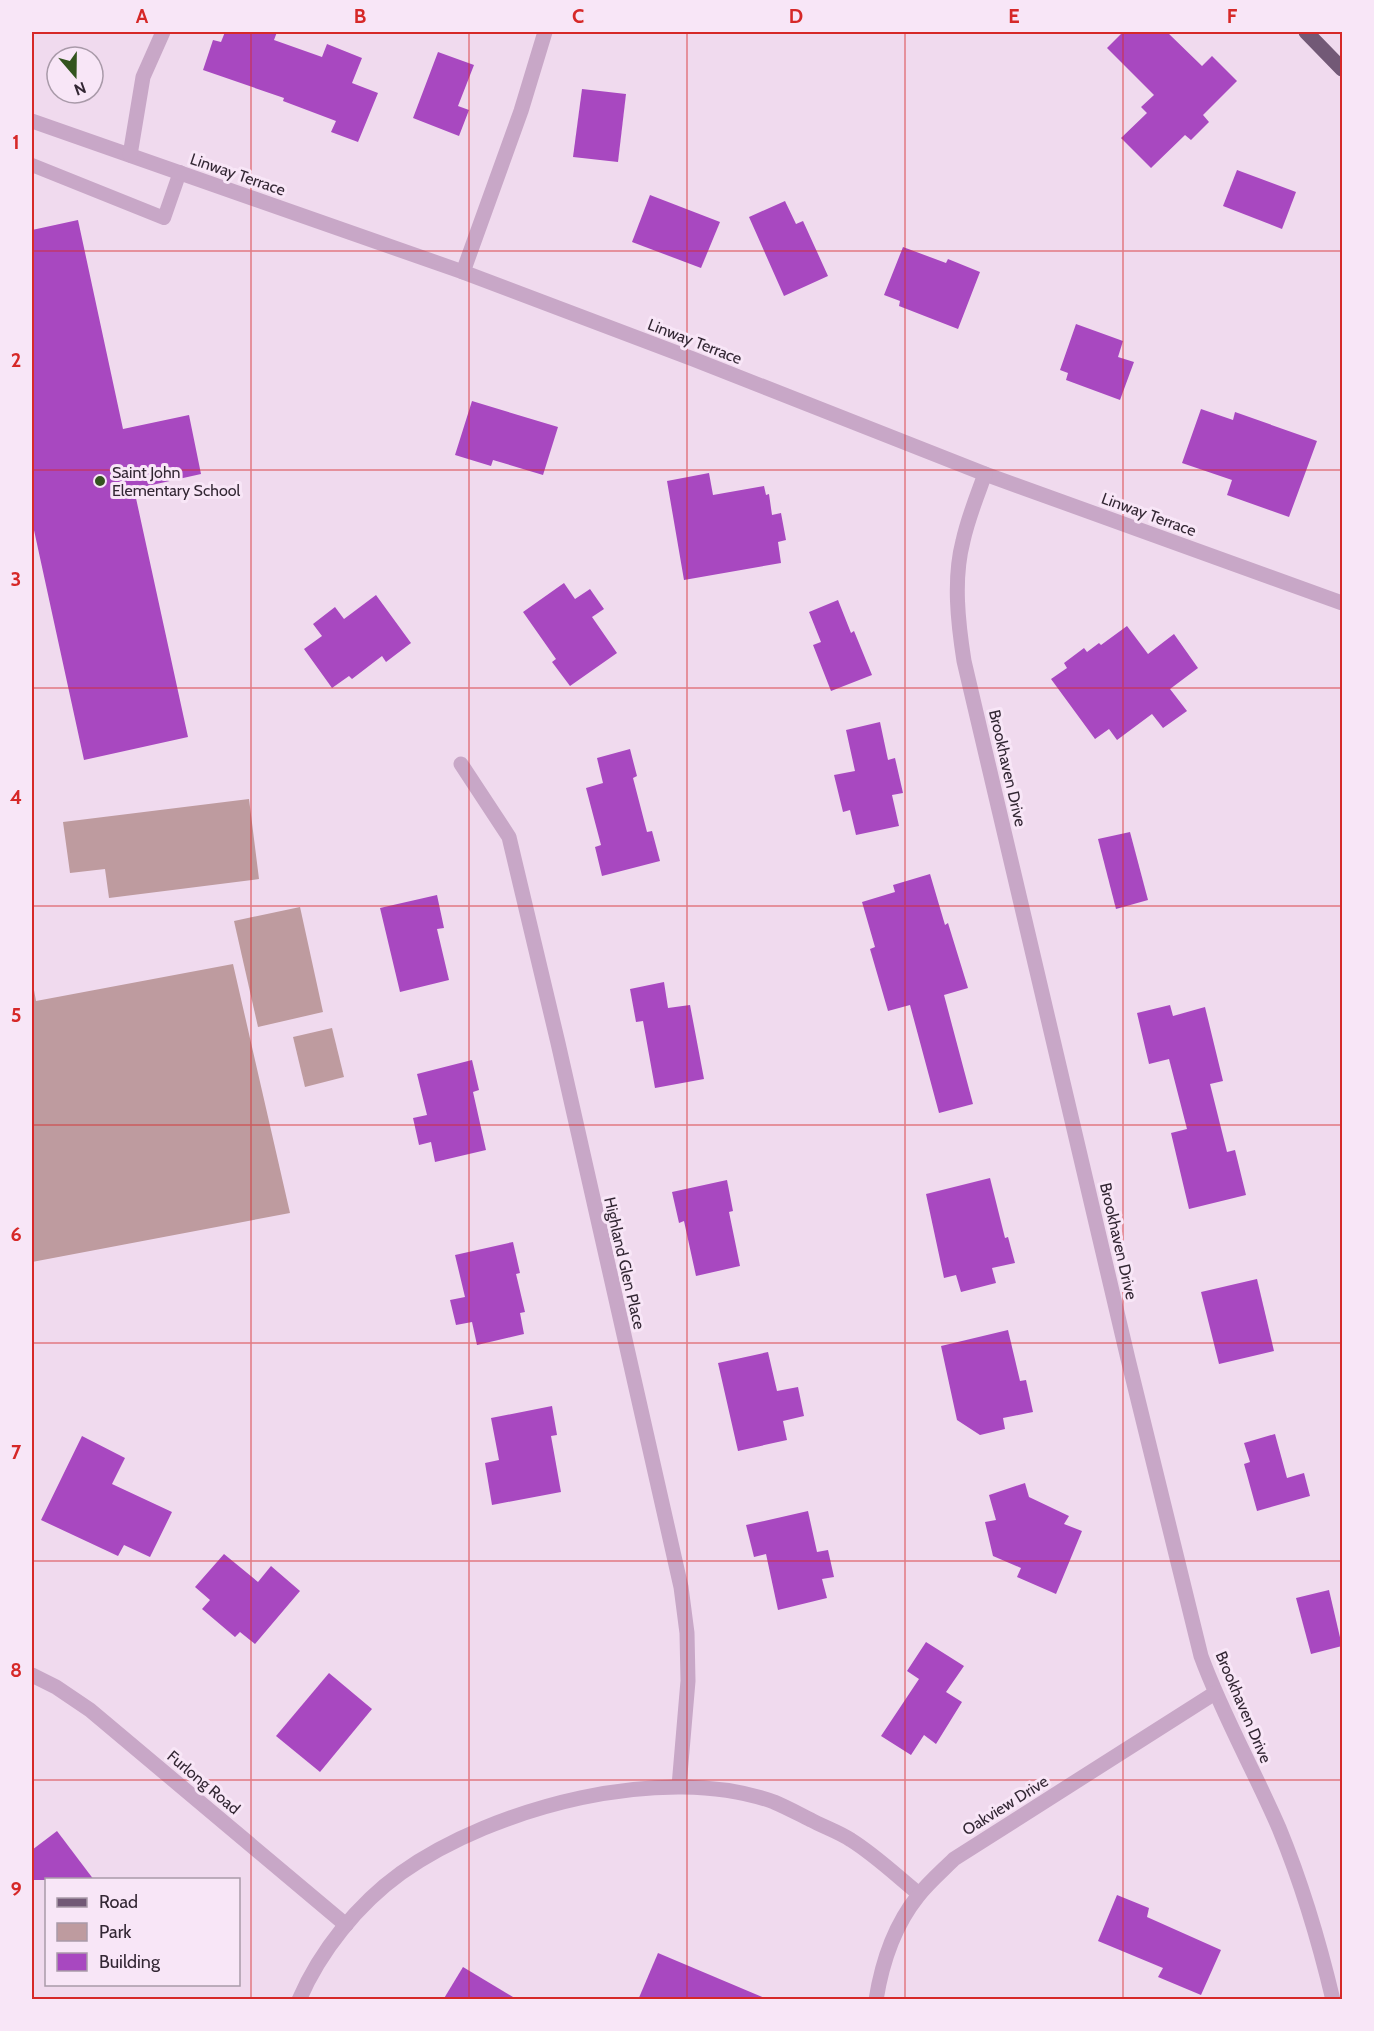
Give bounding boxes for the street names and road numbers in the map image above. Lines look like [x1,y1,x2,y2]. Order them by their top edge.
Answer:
street label: Linway Terrace [188,149,288,200]
street label: Linway Terrace [645,315,745,368]
street label: Linway Terrace [1099,489,1199,540]
street label: Brookhaven Drive [985,708,1030,828]
street label: Brookhaven Drive [1096,1181,1141,1301]
street label: Highland Glen Place [600,1195,649,1331]
street label: Brookhaven Drive [1211,1648,1276,1766]
street label: Furlong Road [164,1747,244,1818]
street label: Oakview Drive [959,1772,1052,1839]

